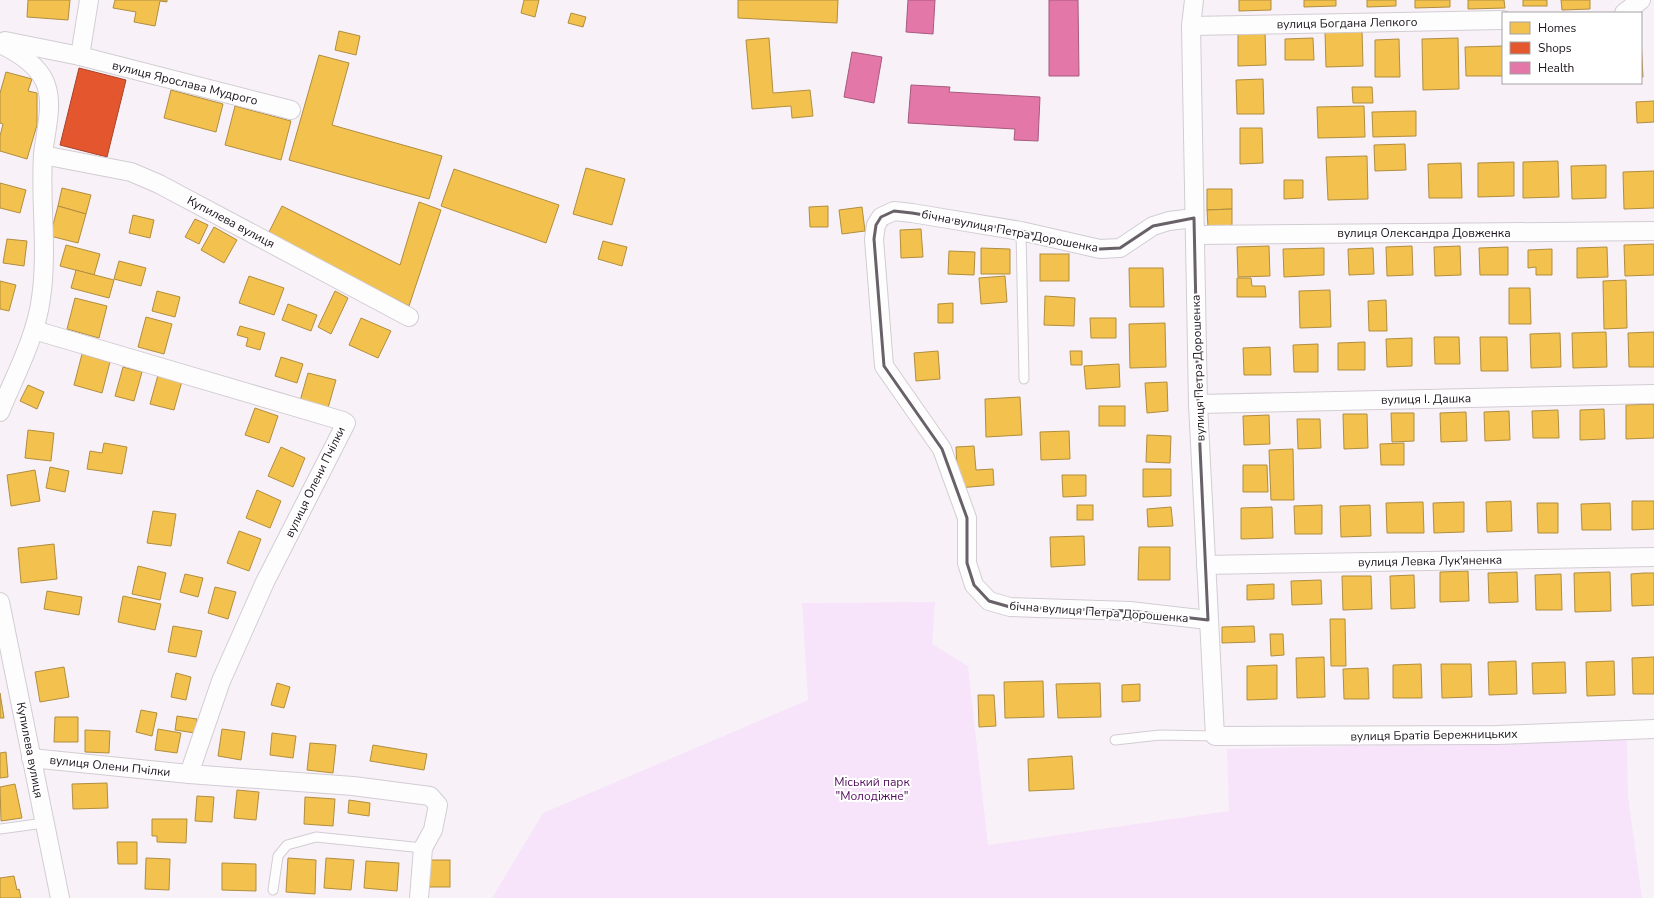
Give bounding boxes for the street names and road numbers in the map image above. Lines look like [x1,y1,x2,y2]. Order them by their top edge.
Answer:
street label: вулиця Богдана Лепкого [1276,14,1418,32]
street label: вулиця Ярослава Мудрого [110,57,260,109]
street label: Купилева вулиця [184,192,278,252]
street label: бічна вулиця Петра Дорошенка [920,206,1100,256]
street label: вулиця Олександра Довженка [1337,225,1511,241]
street label: вулиця Петра Дорошенка [1187,294,1209,442]
street label: вулиця І. Дашка [1381,390,1471,408]
street label: вулиця Олени Пчілки [281,424,349,540]
street label: вулиця Левка Лук'яненка [1358,552,1502,570]
street label: бічна вулиця Петра Дорошенка [1009,598,1189,626]
street label: Купилева вулиця [13,701,47,799]
street label: вулиця Братів Бережницьких [1350,726,1518,744]
street label: вулиця Олени Пчілки [49,752,171,780]

